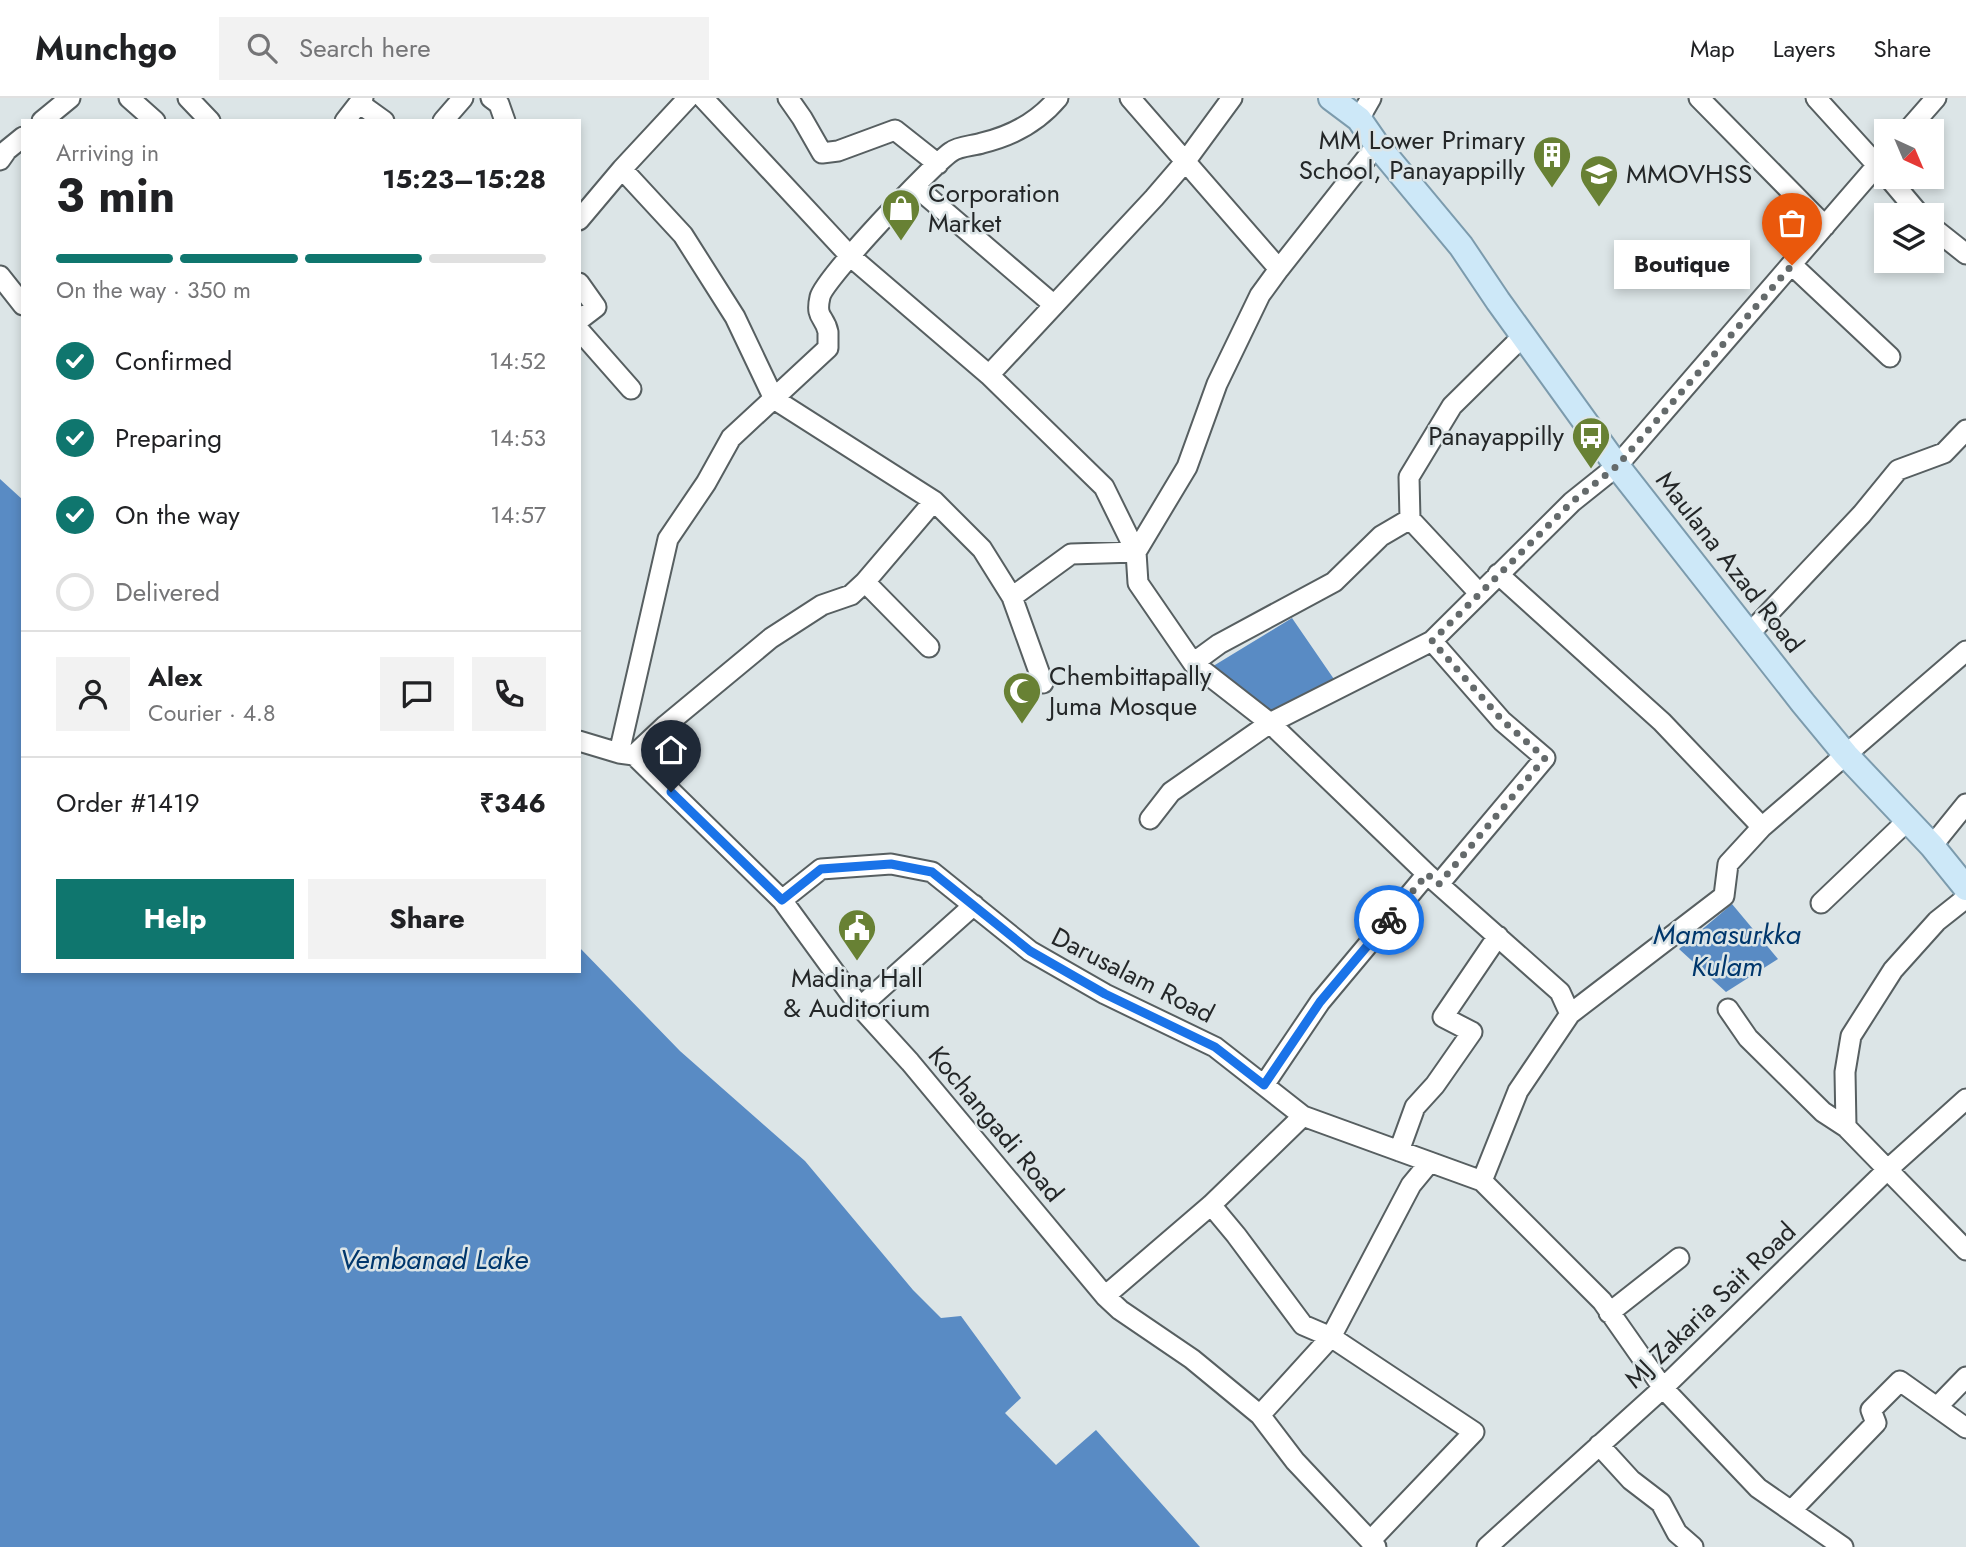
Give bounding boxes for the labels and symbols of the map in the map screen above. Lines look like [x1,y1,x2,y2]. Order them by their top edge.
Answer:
north arrow [1874,119,1944,189]
place label: MM Lower Primary School, Panayappilly [1299,121,1526,189]
building icon: MM Lower Primary School, Panayappilly [1531,134,1573,189]
school or university icon: MMOVHSS [1578,153,1620,208]
place label: MMOVHSS [1626,155,1752,193]
place label: Corporation Market [928,174,1060,242]
shop icon: Corporation Market [880,187,922,242]
pin [1762,193,1822,265]
callout: Boutique [1614,240,1750,290]
bus stop icon: Panayappilly [1570,415,1612,470]
place label: Panayappilly [1428,417,1565,455]
street label: Maulana Azad Road [1647,463,1813,661]
place label: Chembittapally Juma Mosque [1046,657,1212,725]
mosque icon: Chembittapally Juma Mosque [1001,670,1043,725]
pin [641,720,701,792]
courier [1354,885,1424,955]
public building icon: Madina Hall & Auditorium [836,907,878,962]
water label: Mamasurkka Kulam [1653,914,1802,987]
street label: Darusalam Road [1045,918,1221,1032]
place label: Madina Hall & Auditorium [783,959,931,1027]
street label: Kochangadi Road [919,1038,1073,1210]
street label: MJ Zakaria Sait Road [1616,1213,1804,1397]
water label: Vembanad Lake [340,1239,528,1280]

